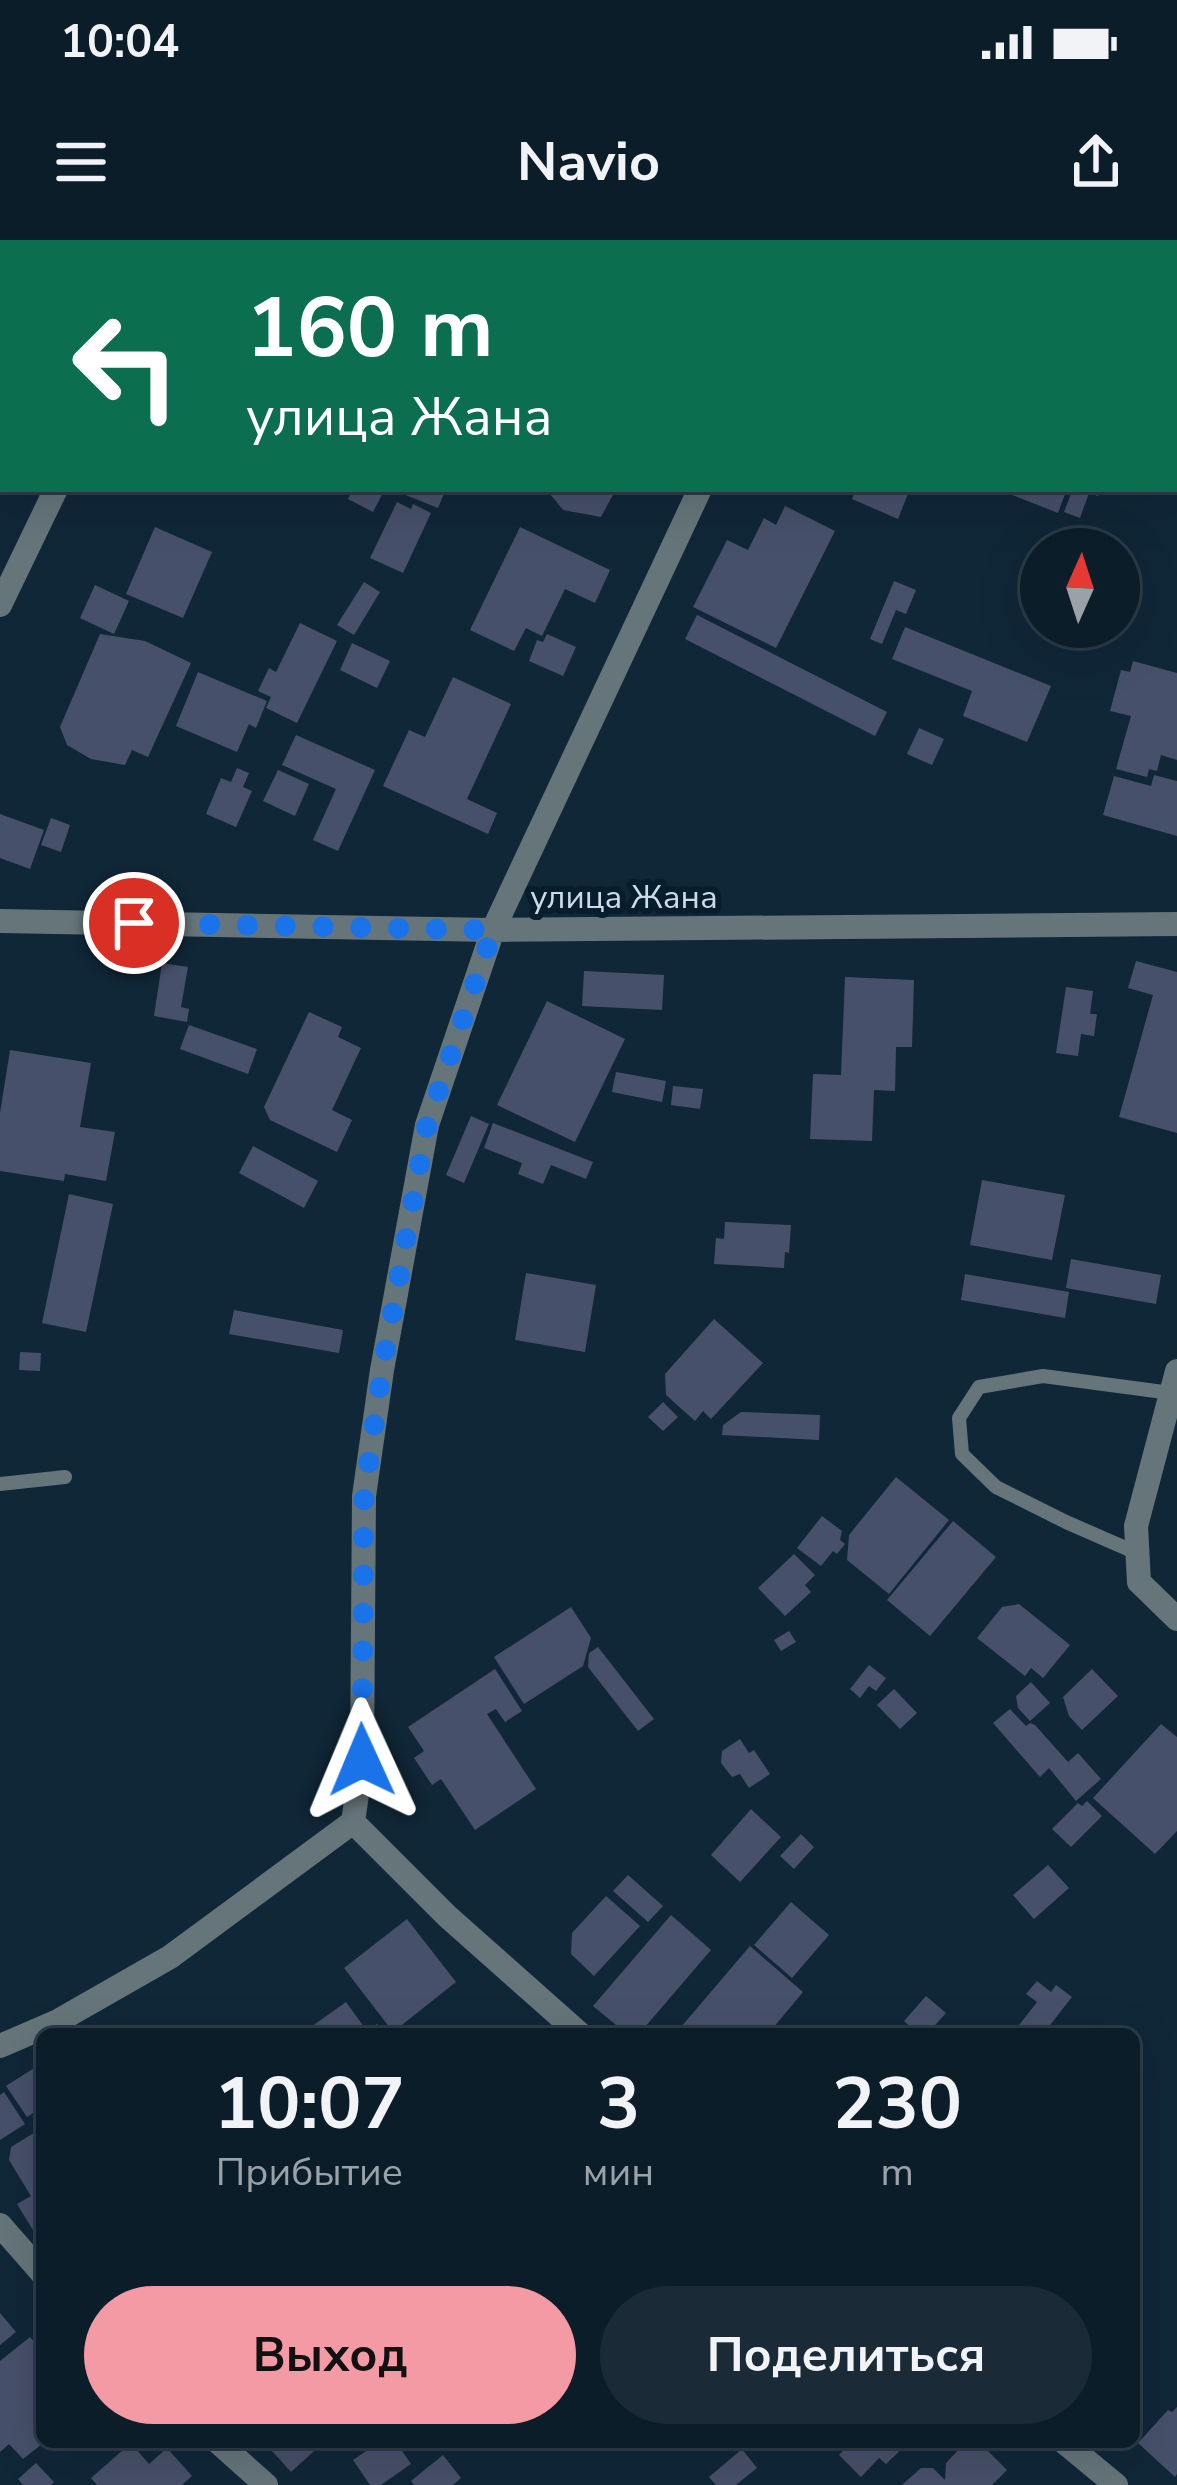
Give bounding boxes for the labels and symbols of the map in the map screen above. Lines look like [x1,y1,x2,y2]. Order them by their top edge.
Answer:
north arrow [1020,528,1140,648]
pin [83,872,185,974]
street label: улица Жана [530,875,718,920]
position arrow [299,1697,425,1823]

